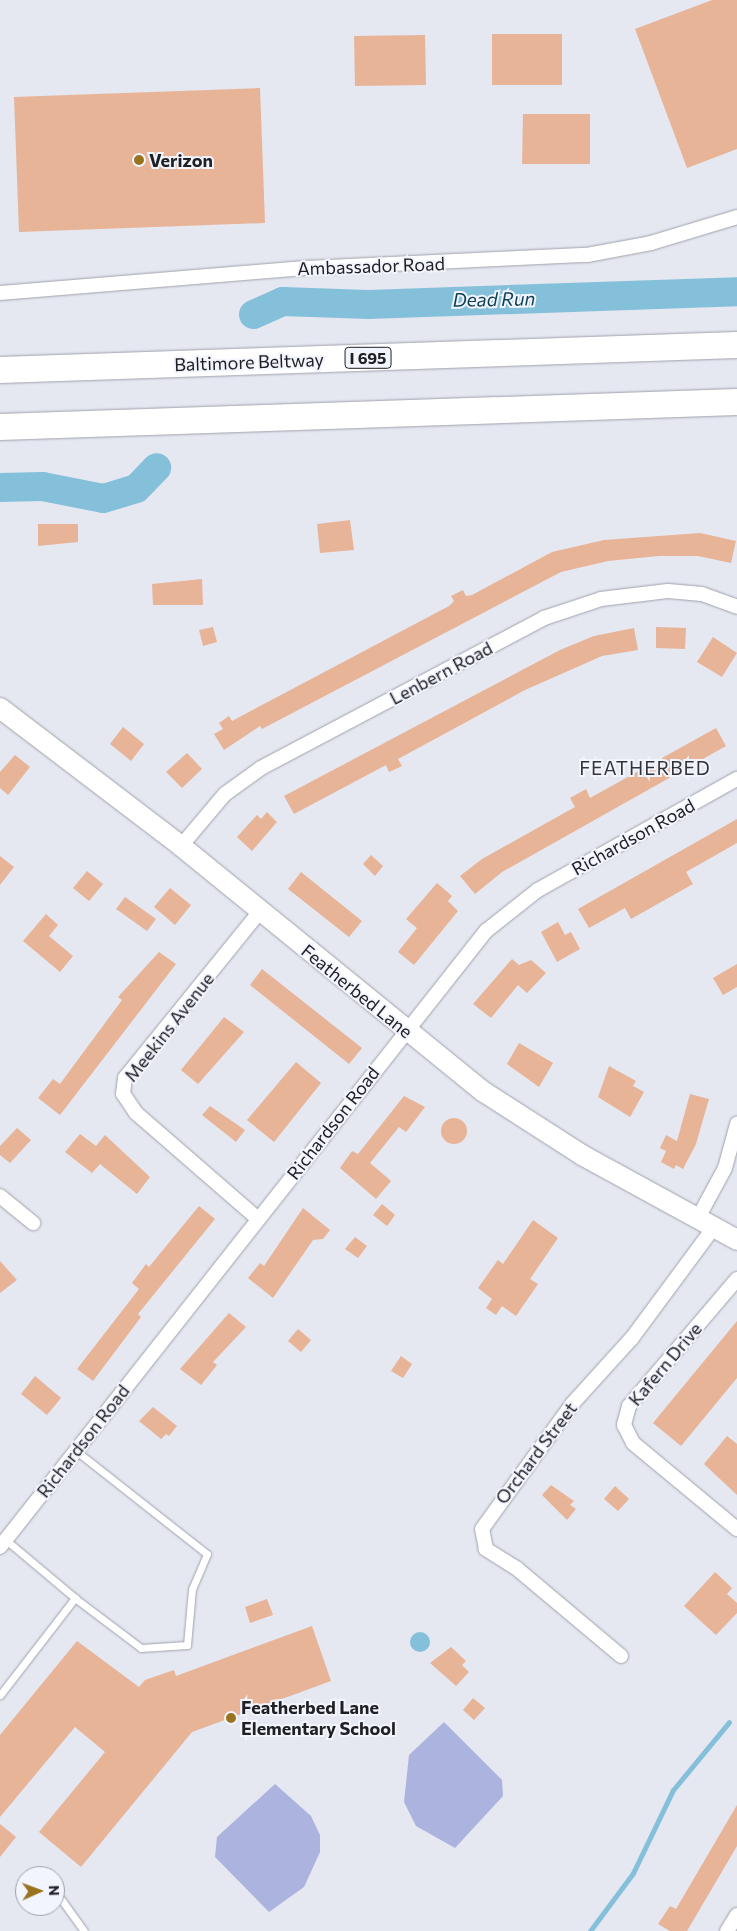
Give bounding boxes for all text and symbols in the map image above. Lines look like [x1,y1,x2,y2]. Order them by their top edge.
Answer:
place label: Verizon [149,149,213,171]
marker: Verizon [133,154,145,166]
street label: Ambassador Road [297,253,445,279]
water label: Dead Run [452,287,536,311]
road number: I 695 [344,344,392,372]
street label: Baltimore Beltway [174,349,324,375]
street label: Lenbern Road [386,637,496,709]
district label: FEATHERBED [578,757,712,779]
street label: Richardson Road [568,794,698,880]
street label: Featherbed Lane [297,940,417,1042]
street label: Meekins Avenue [120,968,218,1086]
street label: Richardson Road [282,1062,384,1184]
street label: Kafern Drive [624,1318,706,1410]
street label: Richardson Road [32,1380,134,1502]
street label: Orchard Street [491,1398,581,1508]
place label: Featherbed Lane Elementary School [241,1697,396,1740]
marker: Featherbed Lane Elementary School [225,1712,237,1724]
north arrow [15,1866,65,1916]
text: N [46,1885,63,1896]

